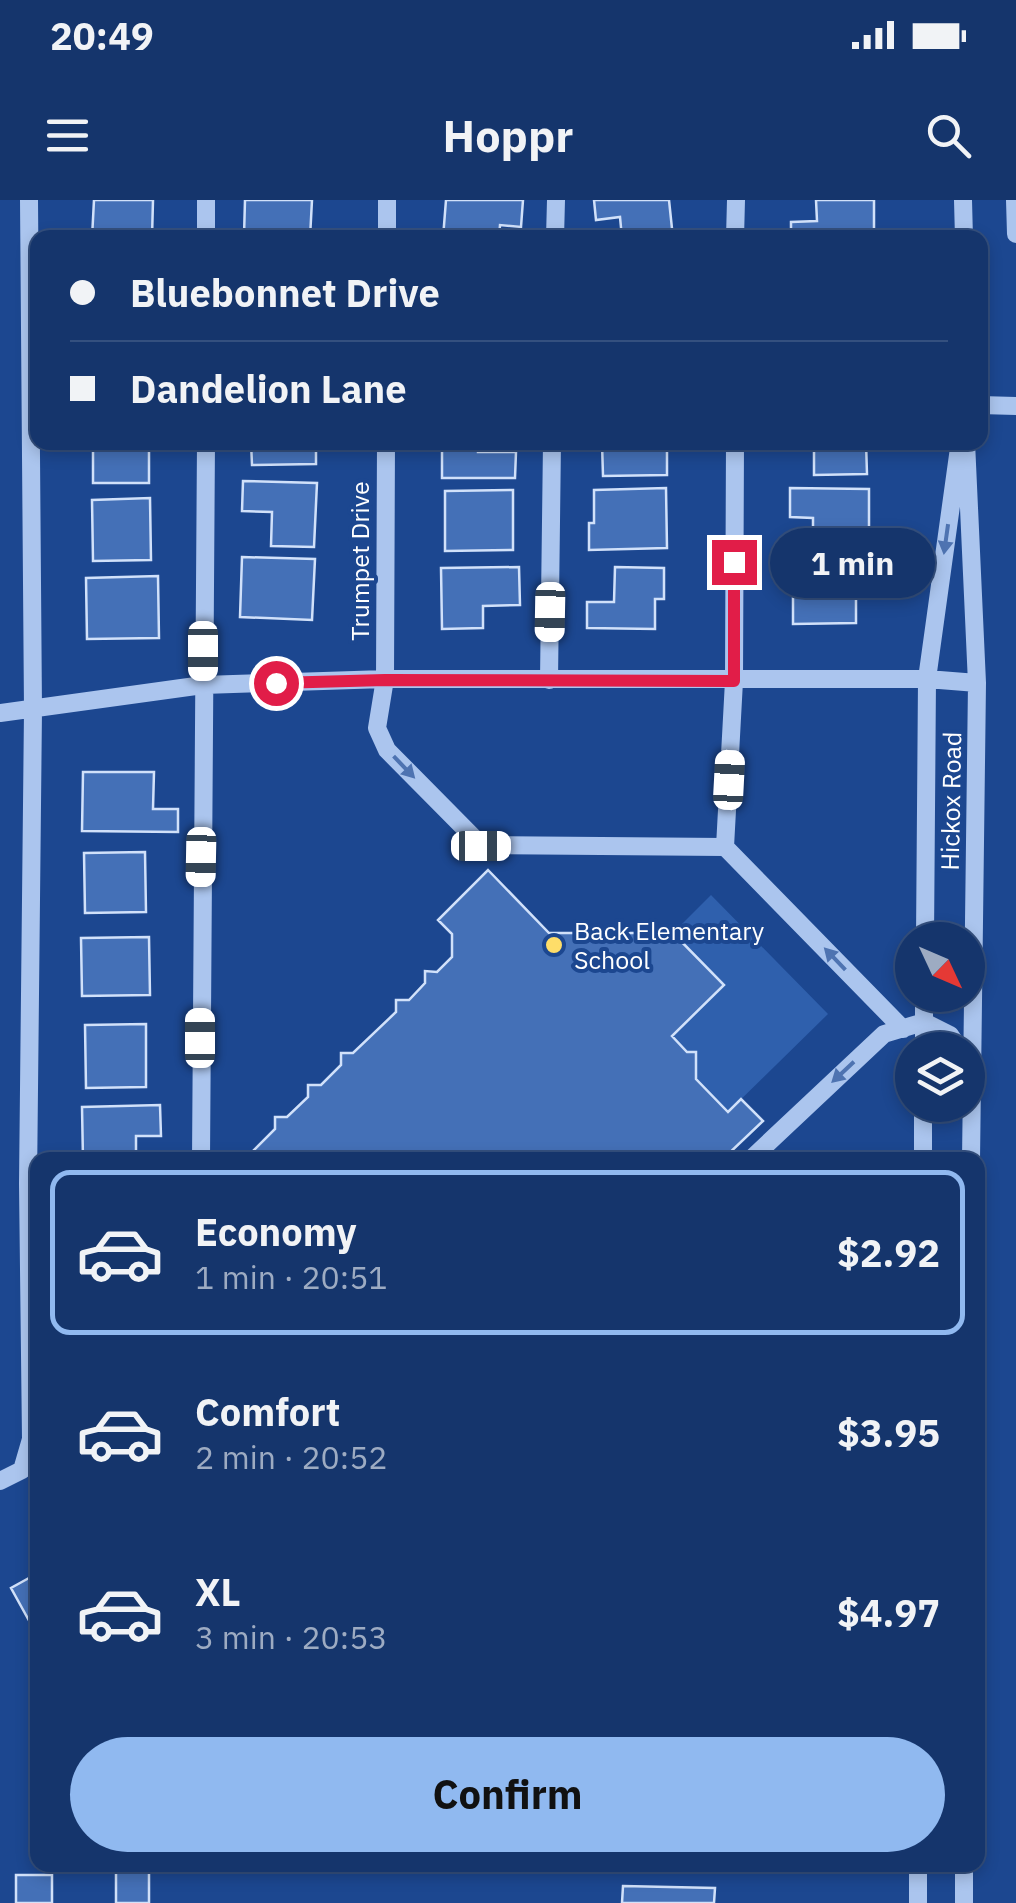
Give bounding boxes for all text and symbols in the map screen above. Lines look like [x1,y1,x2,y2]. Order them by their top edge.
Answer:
text: 20:49 [50,11,154,60]
text: Hoppr [443,106,573,164]
icon: menu [40,108,95,163]
icon: search [921,108,976,163]
text: Bluebonnet Drive [130,268,440,317]
text: Dandelion Lane [130,364,407,413]
street label: Trumpet Drive [343,481,376,641]
one-way arrow [938,524,954,555]
callout: 1 min [769,527,934,597]
route end [712,540,757,585]
text: 1 min [811,542,894,584]
car [534,582,566,642]
car [188,621,218,681]
route start [254,661,299,706]
street label: Hickox Road [933,731,968,871]
car [712,749,746,811]
one-way arrow [392,754,415,778]
car [185,827,217,887]
car [451,831,511,861]
place label: Back Elementary School [574,914,765,976]
north arrow [895,922,985,1012]
map controls [895,922,985,1122]
marker: Back Elementary School [543,934,565,956]
one-way arrow [824,947,847,971]
car [185,1008,215,1068]
button: layers [895,1032,985,1122]
one-way arrow [832,1060,856,1083]
text: Economy [195,1207,357,1256]
icon: car [75,1208,165,1298]
text: $2.92 [837,1228,940,1277]
text: 1 min · 20:51 [195,1256,388,1298]
text: Comfort [195,1387,340,1436]
icon: car [75,1388,165,1478]
text: $3.95 [837,1408,940,1457]
text: 2 min · 20:52 [195,1436,388,1478]
text: XL [195,1567,241,1616]
icon: car [75,1568,165,1658]
text: $4.97 [837,1588,940,1637]
text: 3 min · 20:53 [195,1616,388,1658]
button: Confirm [70,1737,945,1852]

